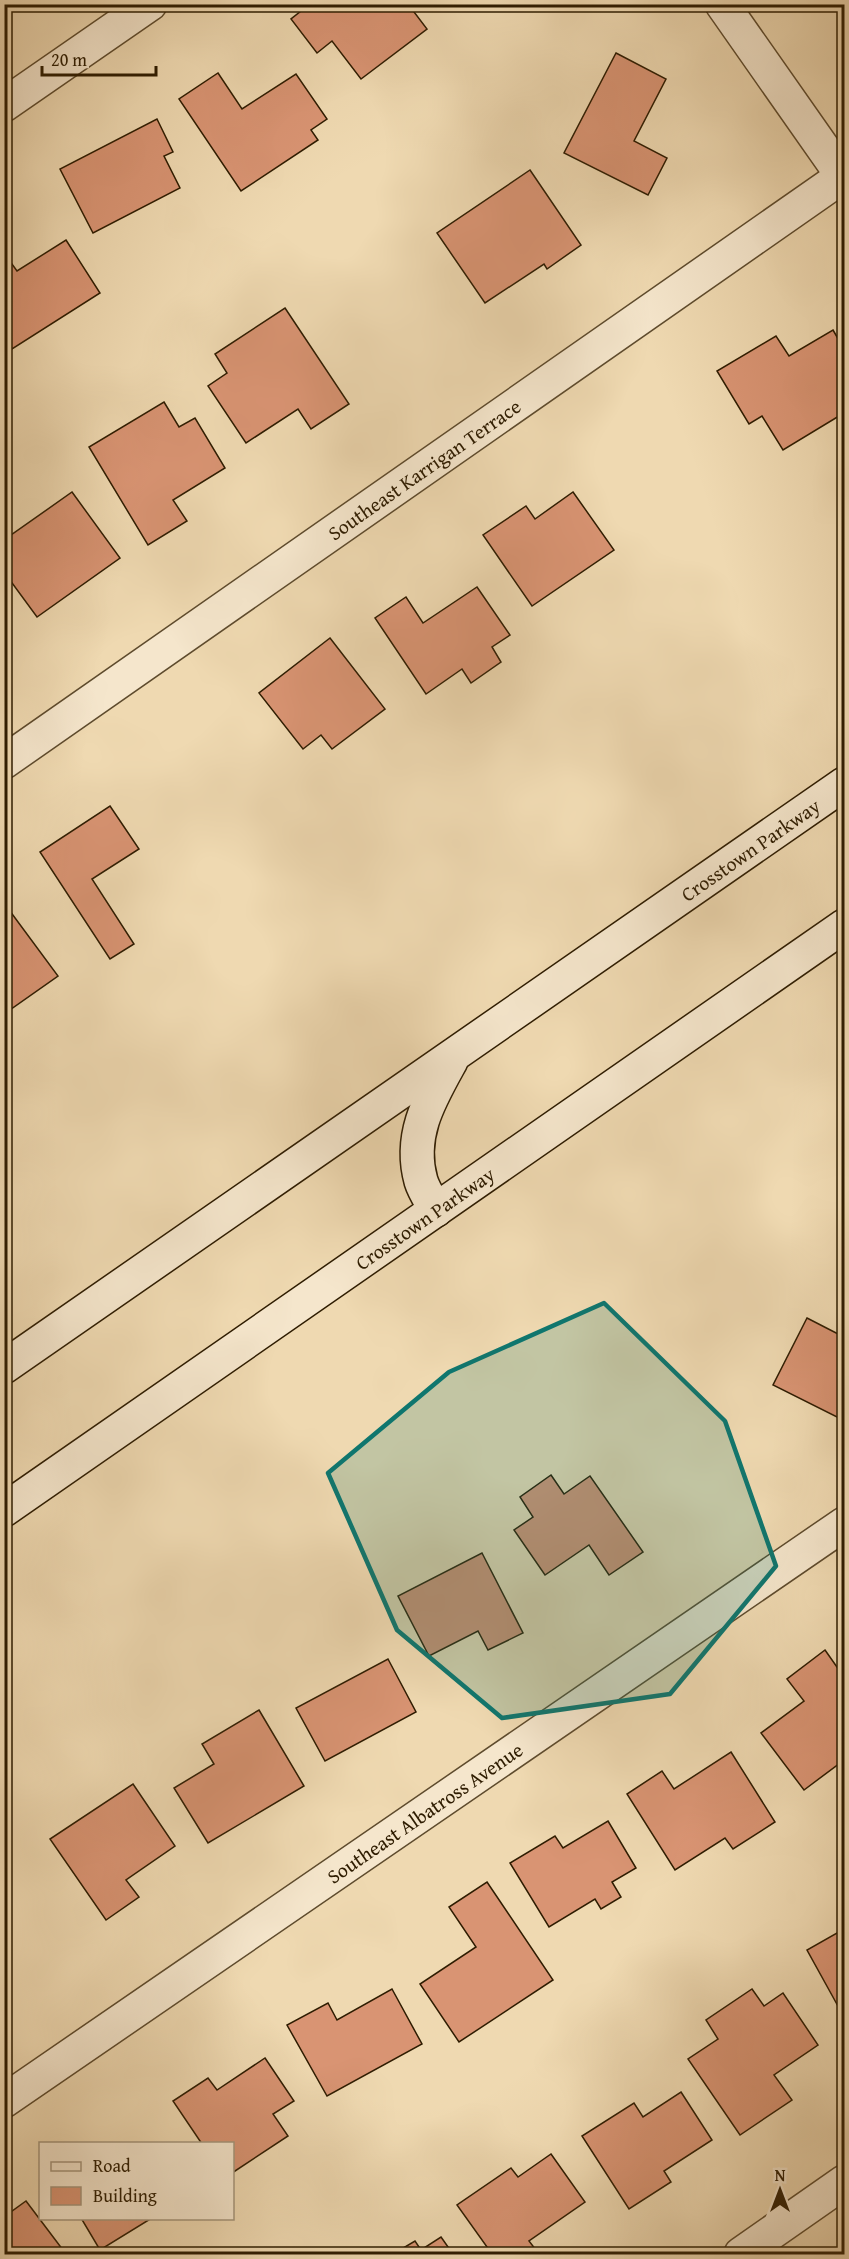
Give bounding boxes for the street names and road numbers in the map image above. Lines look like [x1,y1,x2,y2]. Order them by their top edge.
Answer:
street label: Southeast Karrigan Terrace [321,391,526,546]
street label: Crosstown Parkway [674,791,825,908]
street label: Crosstown Parkway [349,1159,500,1276]
street label: Southeast Albatross Avenue [321,1735,528,1890]

